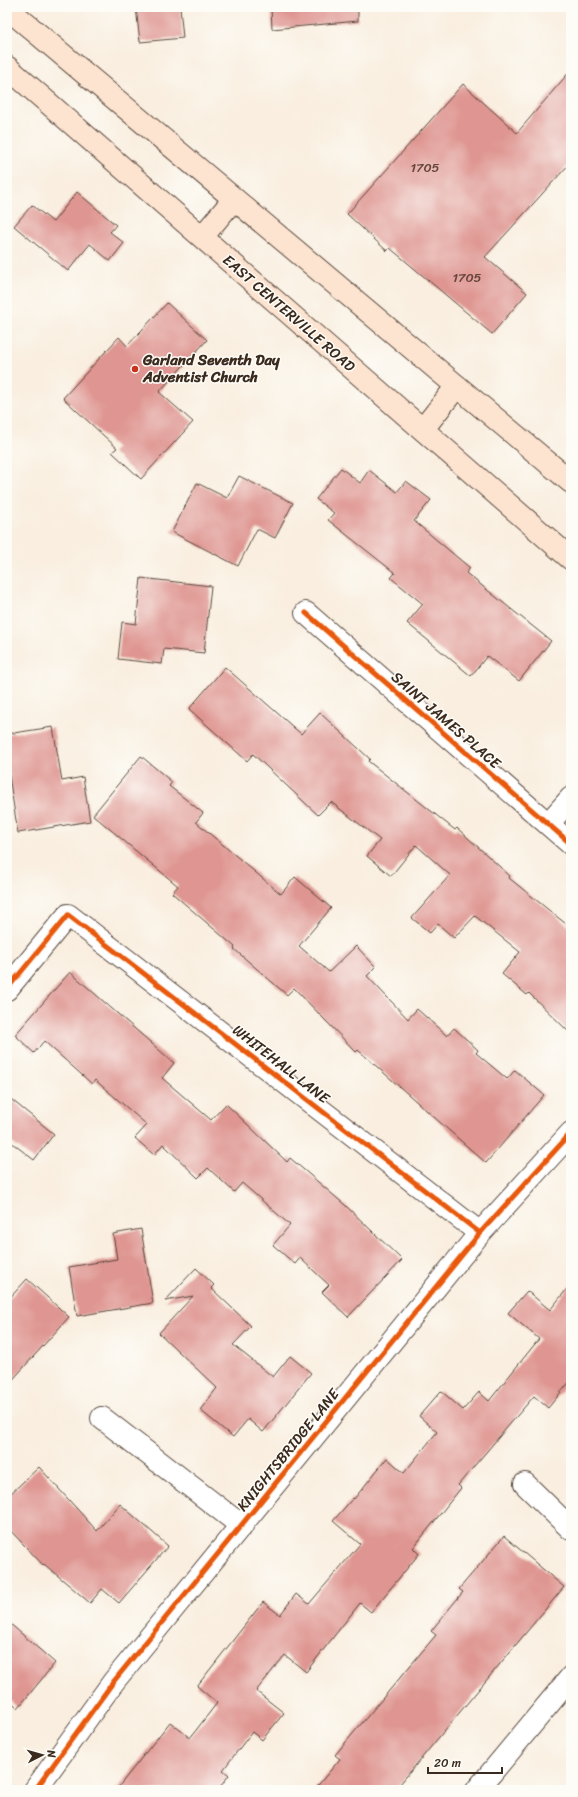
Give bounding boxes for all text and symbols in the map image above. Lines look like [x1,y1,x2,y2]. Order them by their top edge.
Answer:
house number: 1705 [410,156,440,179]
street label: EAST CENTERVILLE ROAD [217,248,361,378]
house number: 1705 [452,266,482,289]
place label: Garland Seventh Day Adventist Church [142,347,280,390]
marker: Garland Seventh Day Adventist Church [130,364,140,374]
street label: SAINT JAMES PLACE [385,665,508,776]
street label: WHITEHALL LANE [227,1018,337,1111]
street label: KNIGHTSBRIDGE LANE [230,1381,347,1517]
north arrow [22,1735,62,1775]
text: N [41,1748,61,1759]
scale bar [428,1749,502,1775]
text: 20 m [434,1752,461,1774]

